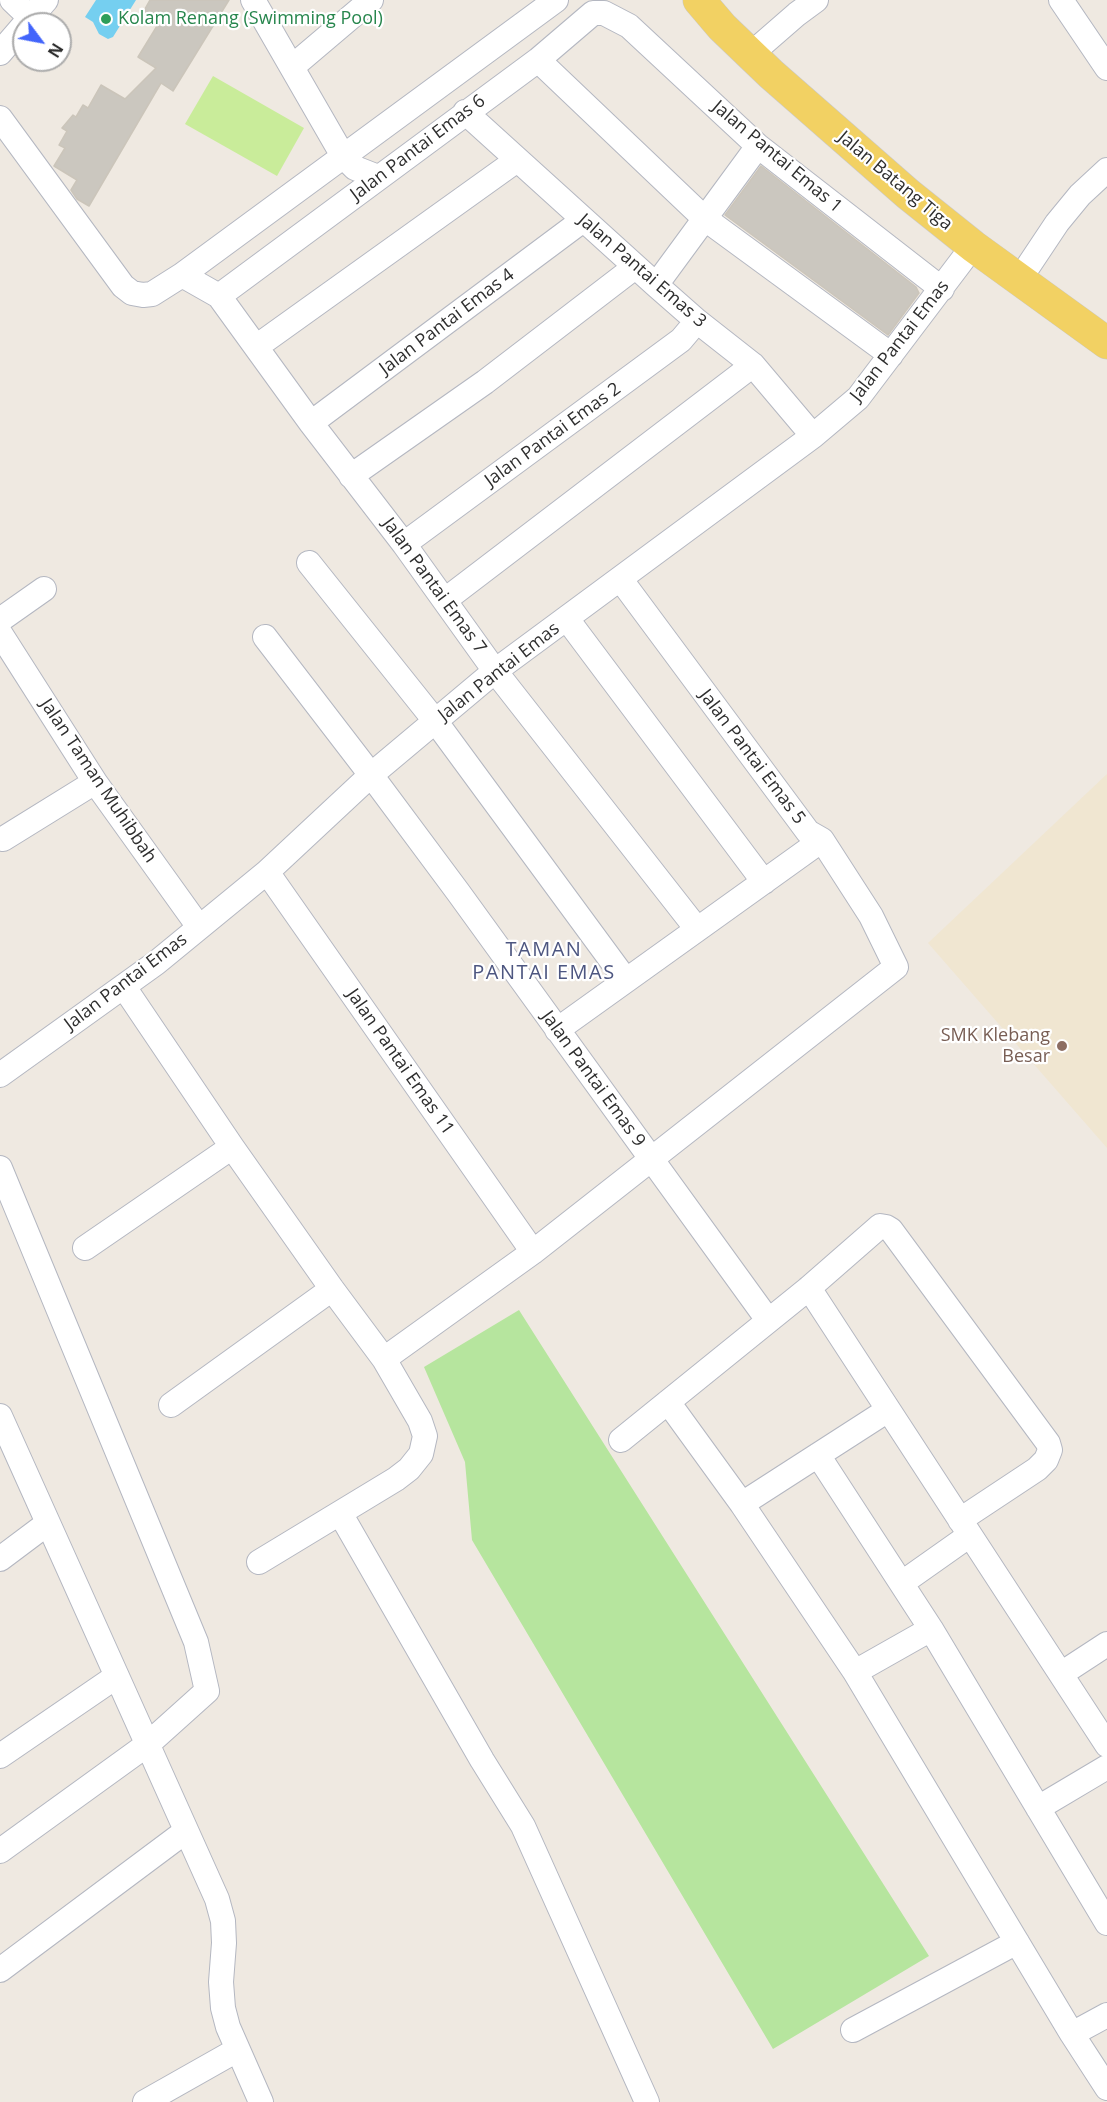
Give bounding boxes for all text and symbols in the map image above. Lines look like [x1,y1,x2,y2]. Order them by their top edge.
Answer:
place label: Kolam Renang (Swimming Pool) [118,8,383,30]
north arrow [12,12,72,72]
marker: Kolam Renang (Swimming Pool) [99,12,113,26]
text: N [43,39,68,62]
street label: Jalan Pantai Emas 6 [346,90,490,206]
street label: Jalan Pantai Emas 1 [708,96,846,218]
street label: Jalan Batang Tiga [833,127,957,235]
street label: Jalan Pantai Emas 3 [573,209,711,333]
street label: Jalan Pantai Emas 4 [375,264,519,380]
street label: Jalan Pantai Emas [846,276,954,406]
street label: Jalan Pantai Emas 2 [481,378,625,492]
street label: Jalan Pantai Emas 7 [377,514,491,658]
street label: Jalan Pantai Emas [434,618,564,726]
street label: Jalan Pantai Emas 5 [694,685,810,829]
street label: Jalan Taman Muhibbah [35,695,161,867]
street label: Jalan Pantai Emas [60,929,192,1035]
district label: TAMAN PANTAI EMAS [472,938,616,985]
street label: Jalan Pantai Emas 11 [342,985,458,1139]
street label: Jalan Pantai Emas 9 [536,1007,650,1151]
place label: SMK Klebang Besar [941,1025,1050,1068]
marker: SMK Klebang Besar [1055,1039,1069,1053]

